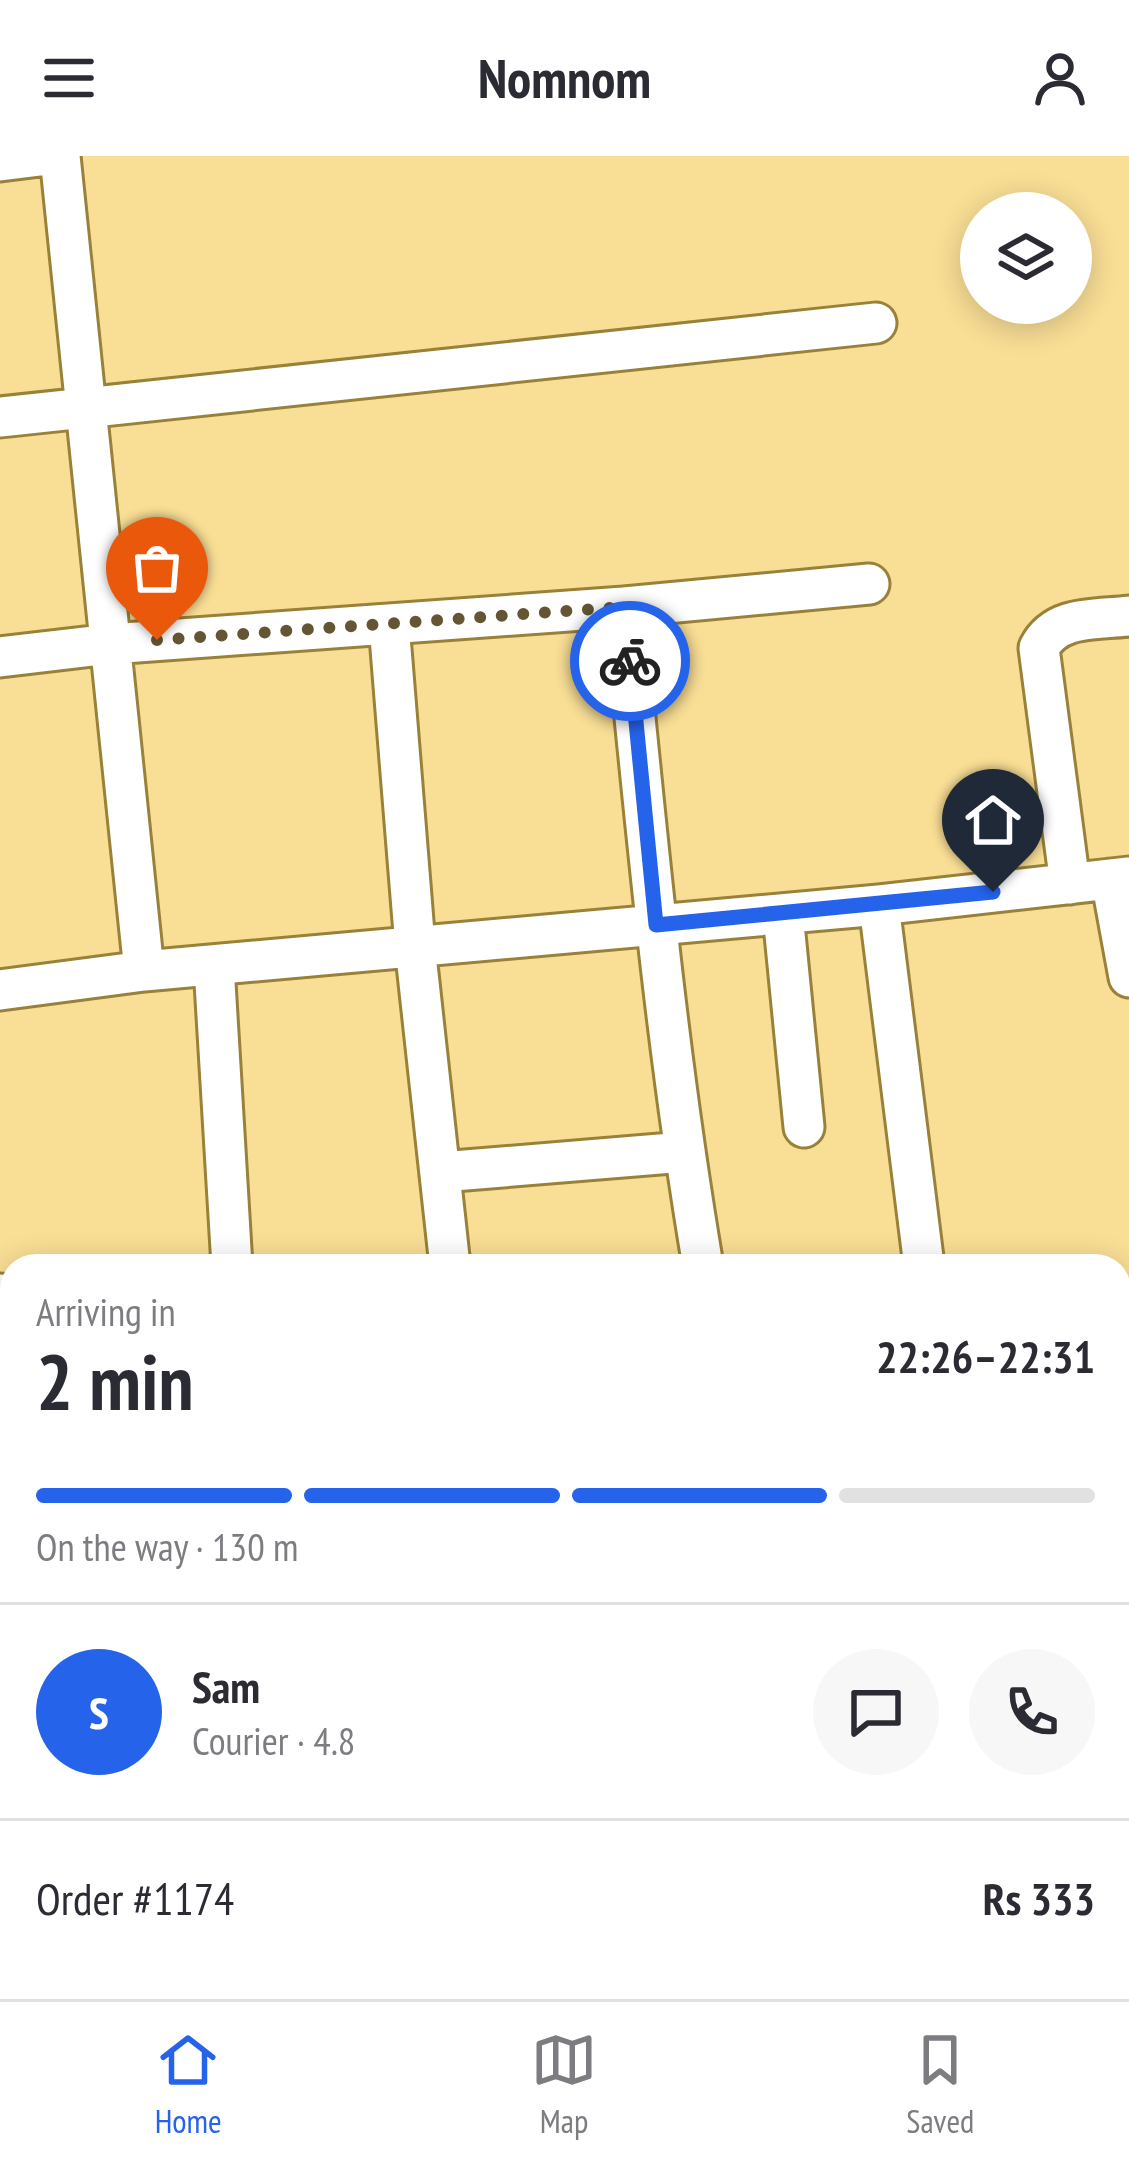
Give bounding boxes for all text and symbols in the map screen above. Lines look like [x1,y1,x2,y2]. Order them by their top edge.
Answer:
text: Nomnom [478,43,651,113]
icon: menu [36,45,102,111]
icon: person [1027,45,1093,111]
map controls [960,192,1092,324]
button: layers [960,192,1092,324]
pin [106,517,208,640]
icon: bag [124,535,190,601]
courier [570,601,690,721]
icon: bike [597,628,663,694]
pin [942,769,1044,892]
icon: home [960,787,1026,853]
text: Arriving in [36,1286,176,1337]
text: 22:26–22:31 [876,1327,1095,1385]
text: 2 min [36,1331,194,1432]
text: On the way · 130 m [36,1521,298,1572]
button: chat [813,1649,939,1775]
button: phone [969,1649,1095,1775]
text: Sam [192,1657,260,1715]
text: S [89,1683,109,1741]
text: Courier · 4.8 [192,1715,355,1766]
text: Order #1174 [36,1869,234,1927]
text: Rs 333 [983,1869,1095,1927]
tab: Home [155,2027,222,2142]
tab: Map [531,2027,597,2142]
tab: Saved [906,2027,974,2142]

